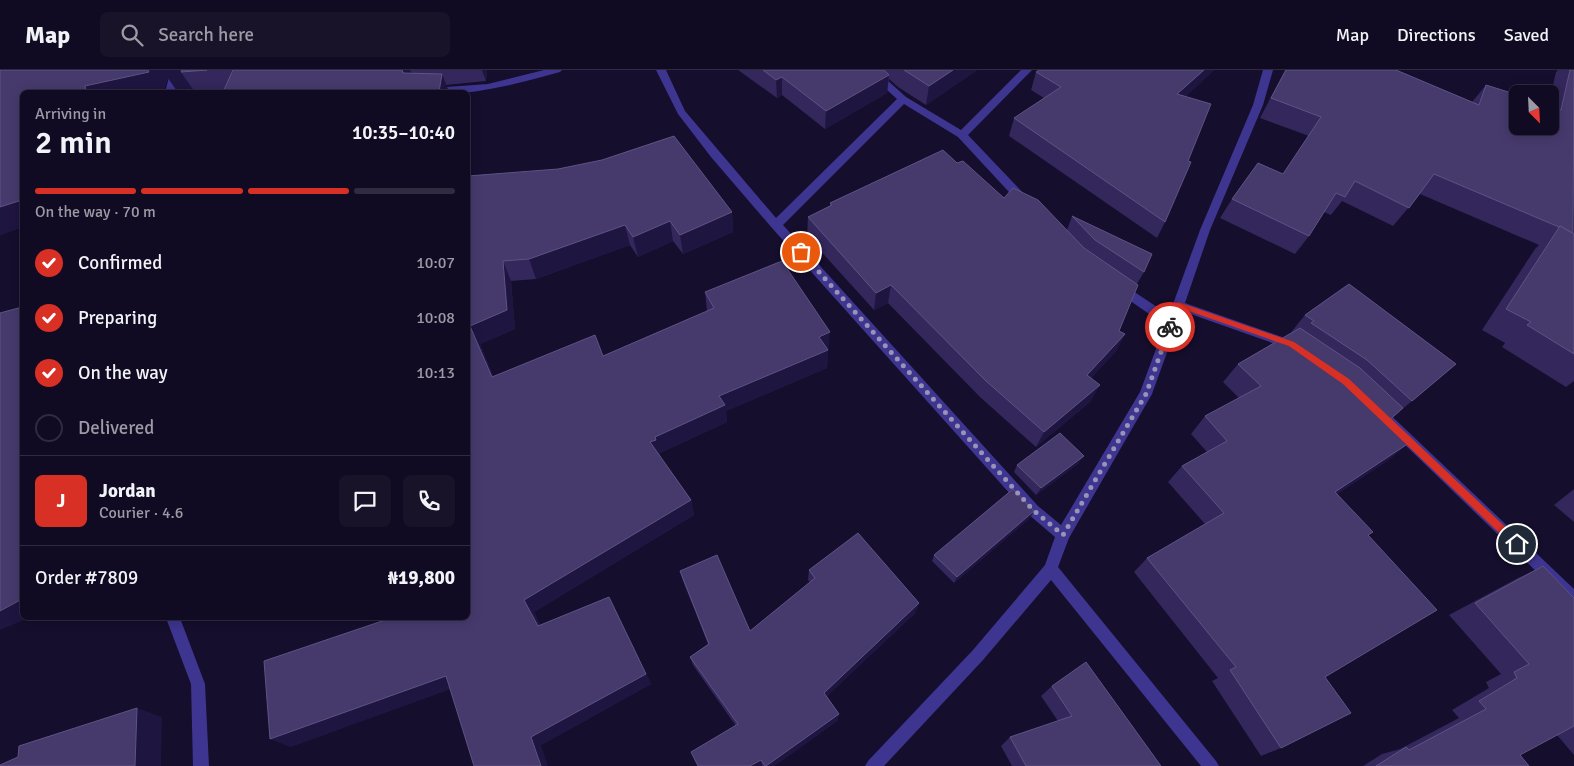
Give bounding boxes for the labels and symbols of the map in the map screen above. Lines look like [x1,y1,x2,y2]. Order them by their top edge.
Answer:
north arrow [1509,85,1559,135]
pin [780,231,822,273]
courier [1145,302,1195,352]
pin [1496,523,1538,565]

